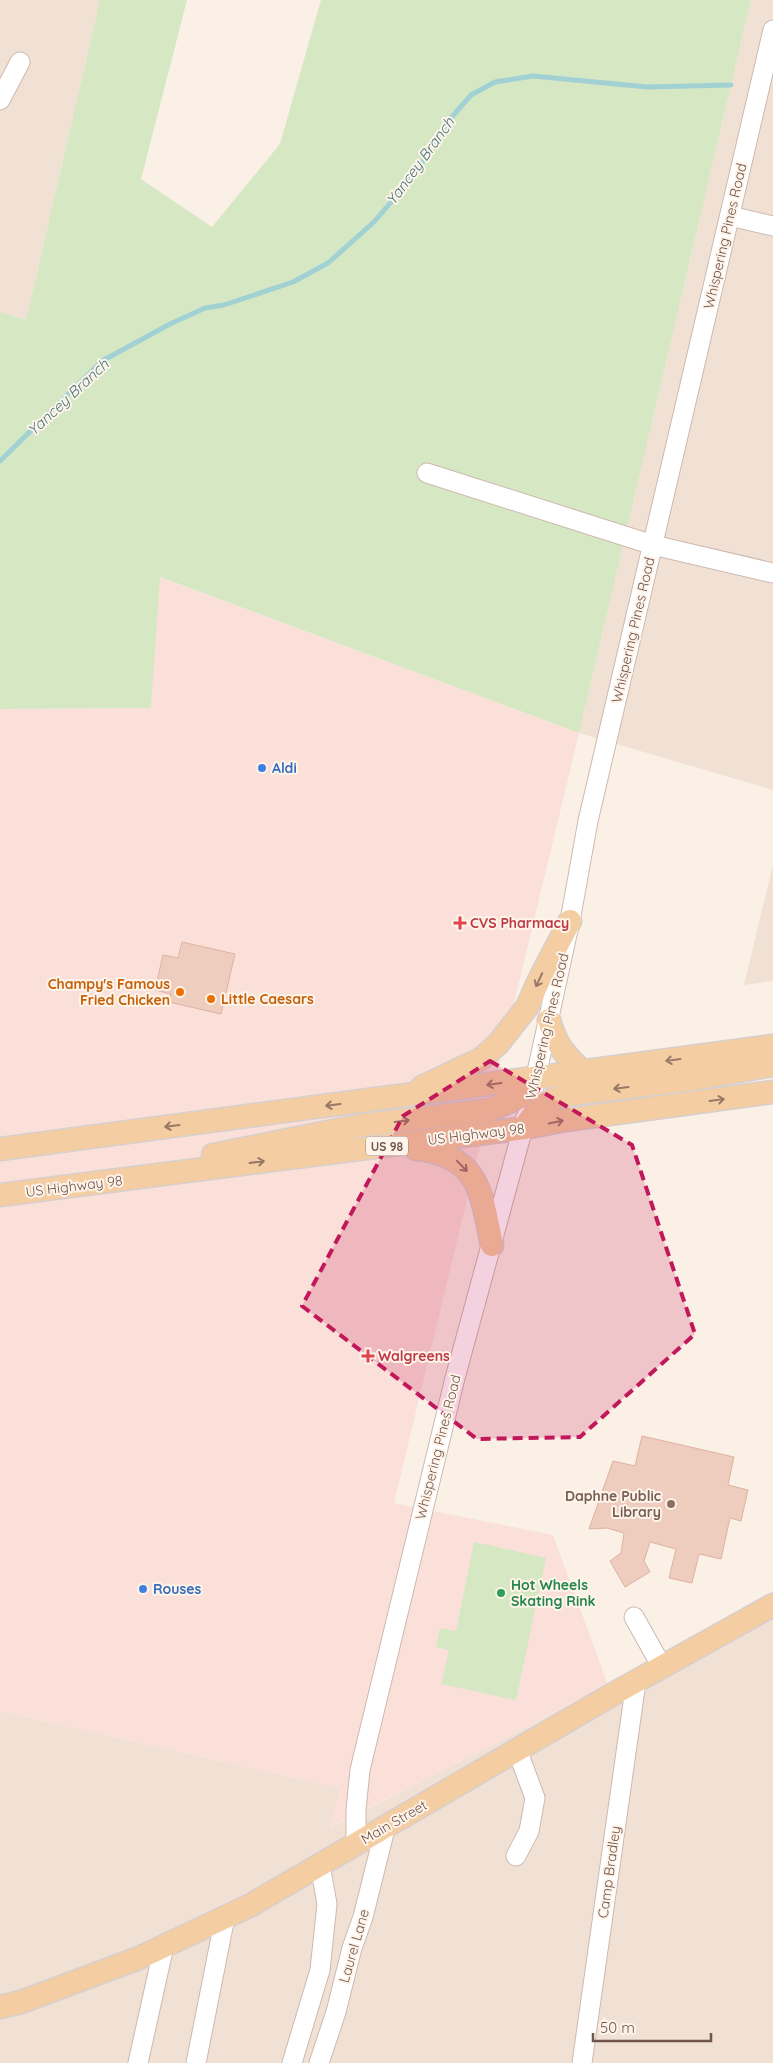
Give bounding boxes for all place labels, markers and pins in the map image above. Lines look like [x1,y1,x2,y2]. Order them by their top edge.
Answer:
place label: Aldi [272,759,297,777]
marker: Aldi [256,762,268,774]
place label: CVS Pharmacy [470,914,569,932]
marker: CVS Pharmacy [454,917,466,929]
place label: Champy's Famous Fried Chicken [48,975,170,1009]
marker: Champy's Famous Fried Chicken [174,986,186,998]
place label: Little Caesars [221,990,314,1008]
marker: Little Caesars [205,993,217,1005]
place label: Walgreens [378,1347,450,1365]
marker: Walgreens [362,1350,374,1362]
place label: Daphne Public Library [565,1487,661,1521]
marker: Daphne Public Library [665,1498,677,1510]
place label: Hot Wheels Skating Rink [511,1576,596,1610]
place label: Rouses [153,1580,202,1598]
marker: Rouses [137,1583,149,1595]
marker: Hot Wheels Skating Rink [495,1587,507,1599]

